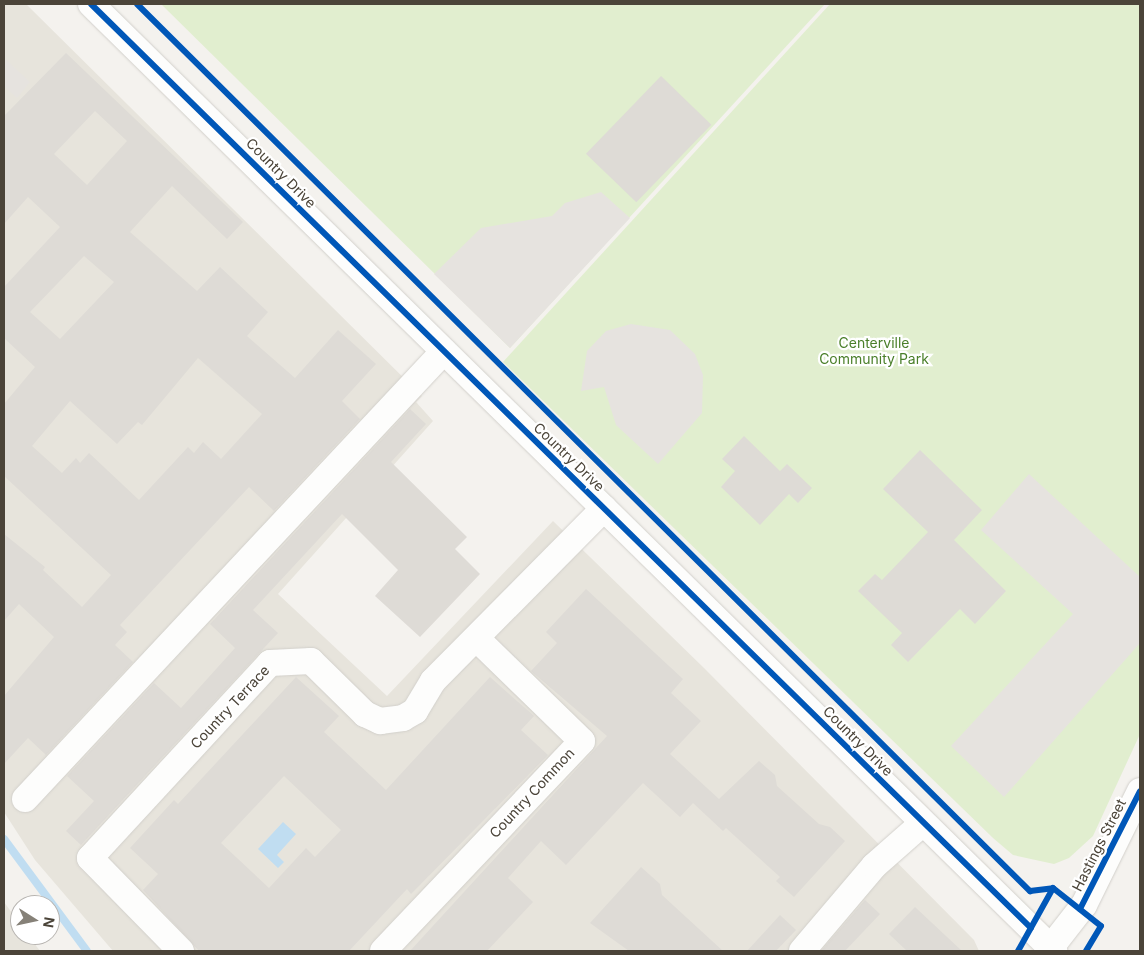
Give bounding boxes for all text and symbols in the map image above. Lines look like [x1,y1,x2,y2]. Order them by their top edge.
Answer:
street label: Country Drive [243,135,319,211]
park label: Centerville Community Park [819,335,929,368]
street label: Country Drive [530,419,608,495]
street label: Country Terrace [187,662,273,752]
street label: Country Drive [820,703,896,779]
street label: Country Common [486,745,578,841]
street label: Hastings Street [1069,796,1129,894]
north arrow [10,895,60,945]
text: N [40,916,59,929]

